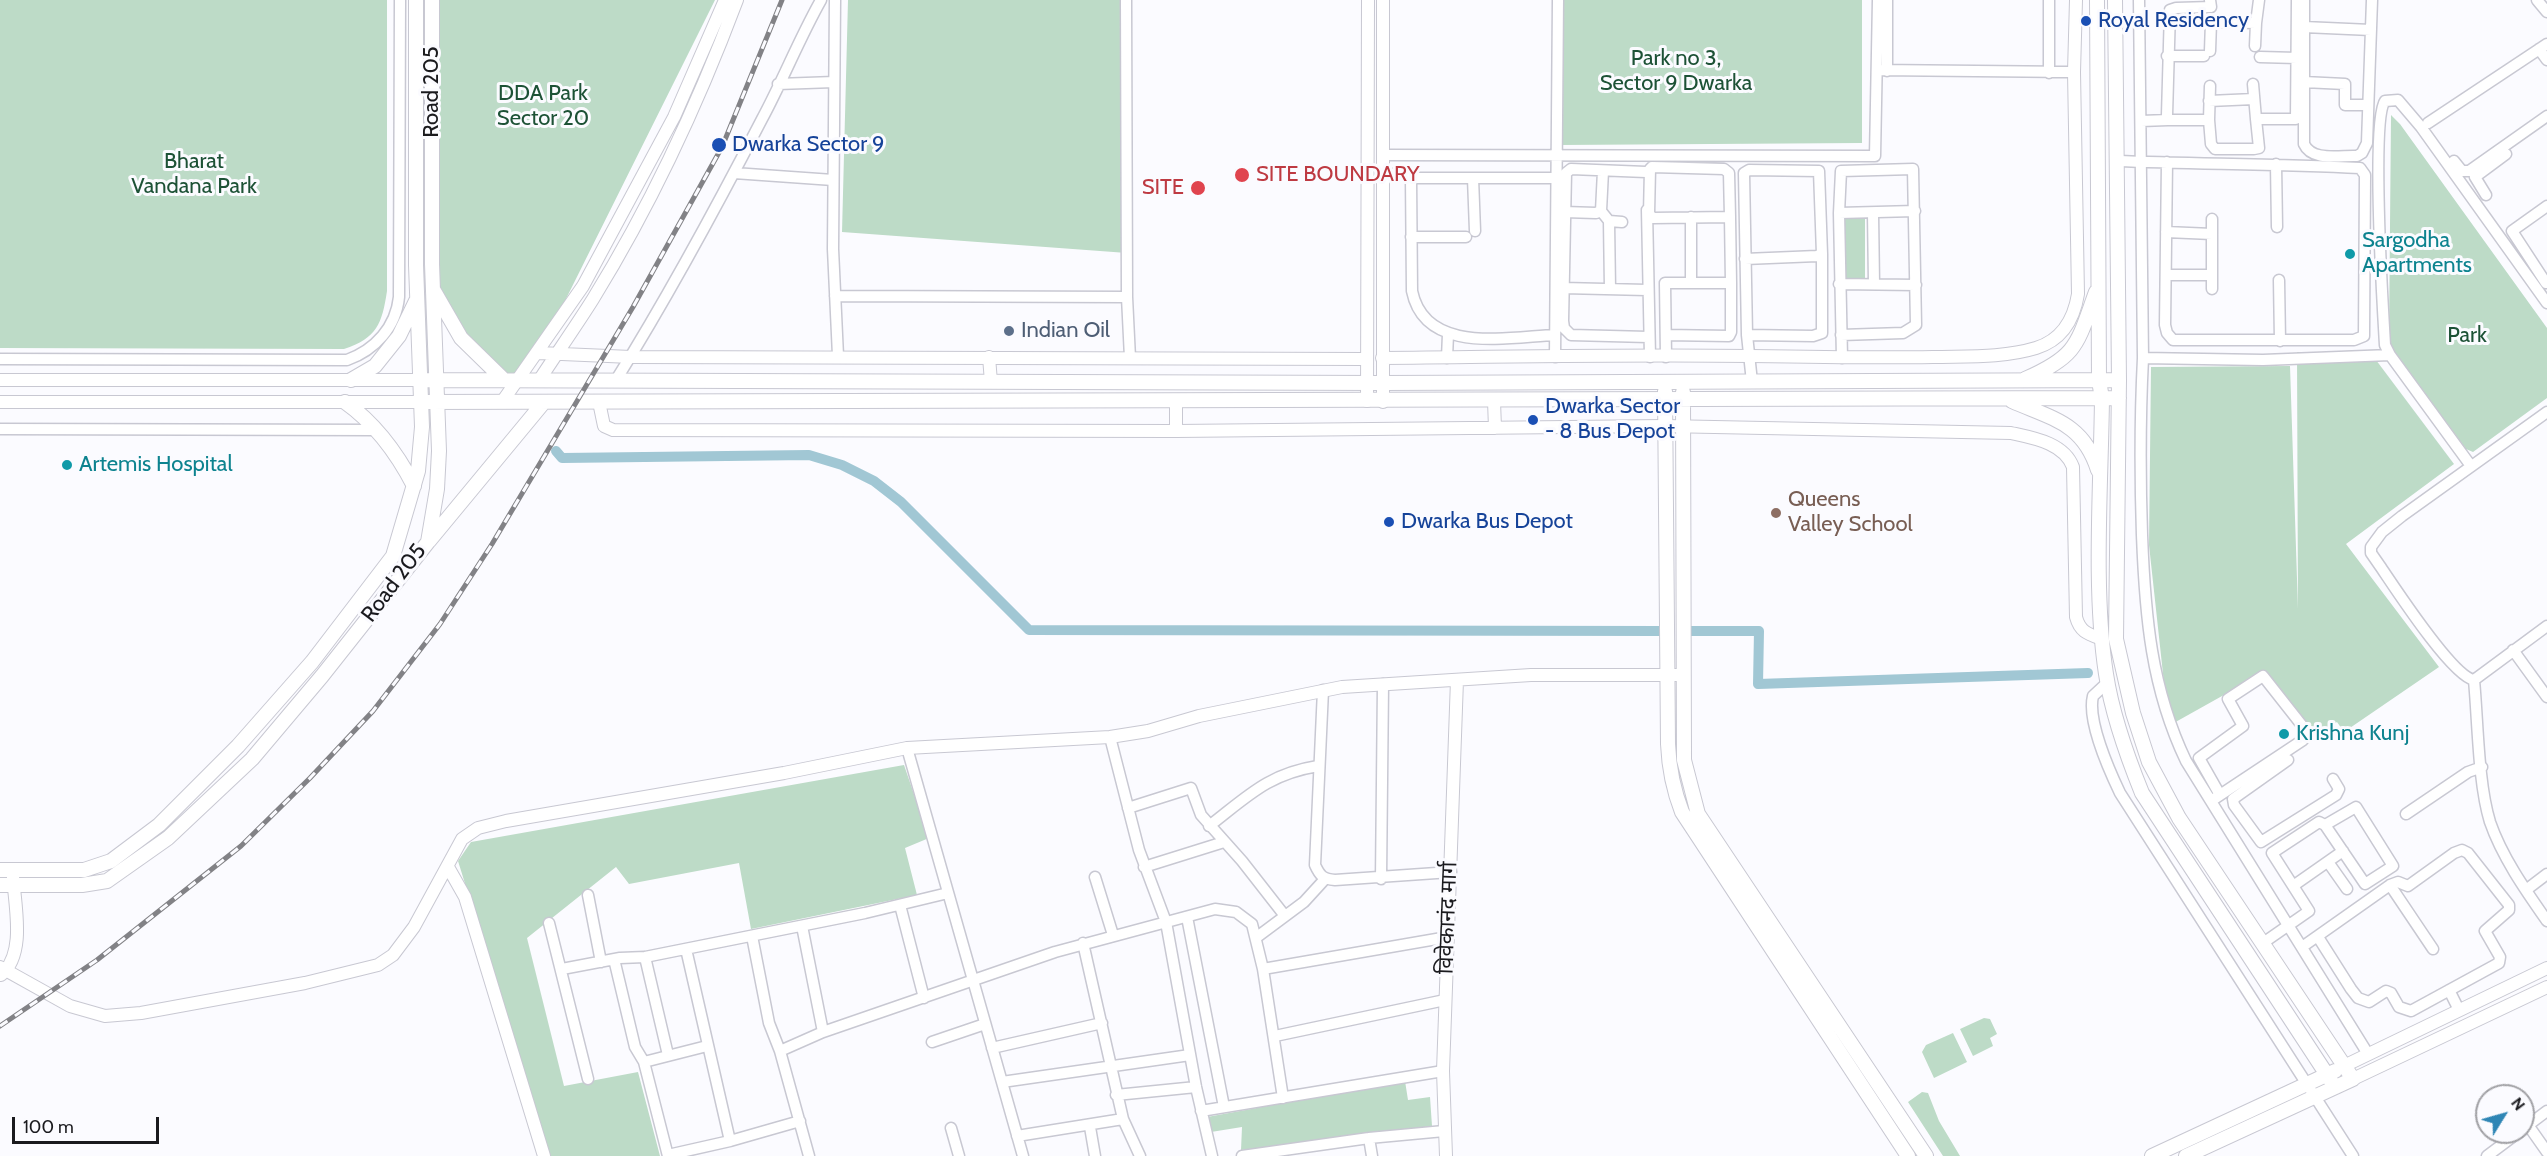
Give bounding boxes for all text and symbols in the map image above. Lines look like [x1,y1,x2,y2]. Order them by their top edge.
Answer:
place label: Royal Residency [2098,8,2249,34]
marker: Royal Residency [2079,14,2093,28]
street label: Road 205 [419,46,445,138]
park label: Park no 3, Sector 9 Dwarka [1600,46,1752,98]
park label: DDA Park Sector 20 [497,81,589,132]
place label: Dwarka Sector 9 [732,132,885,158]
marker: Dwarka Sector 9 [710,136,728,154]
park label: Bharat Vandana Park [131,149,257,200]
place label: SITE BOUNDARY [1256,162,1420,188]
marker: SITE BOUNDARY [1233,166,1251,184]
place label: SITE [1142,175,1184,201]
marker: SITE [1189,179,1207,197]
place label: Sargodha Apartments [2362,228,2472,280]
marker: Sargodha Apartments [2343,247,2357,261]
place label: Indian Oil [1021,318,1110,344]
park label: Park [2447,323,2487,349]
marker: Indian Oil [1002,324,1016,338]
place label: Dwarka Sector - 8 Bus Depot [1545,394,1680,446]
marker: Dwarka Sector - 8 Bus Depot [1526,413,1540,427]
place label: Artemis Hospital [79,452,233,478]
marker: Artemis Hospital [60,458,74,472]
place label: Queens Valley School [1788,487,1913,538]
marker: Queens Valley School [1769,506,1783,520]
place label: Dwarka Bus Depot [1401,509,1573,535]
marker: Dwarka Bus Depot [1382,515,1396,529]
street label: Road 205 [356,539,432,627]
place label: Krishna Kunj [2296,721,2409,747]
marker: Krishna Kunj [2277,727,2291,741]
street label: विवेकानंद मार्ग [1433,861,1463,975]
north arrow [2475,1084,2535,1144]
text: N [2507,1094,2529,1114]
scale bar [15,1105,162,1143]
text: 100 m [23,1116,74,1138]

